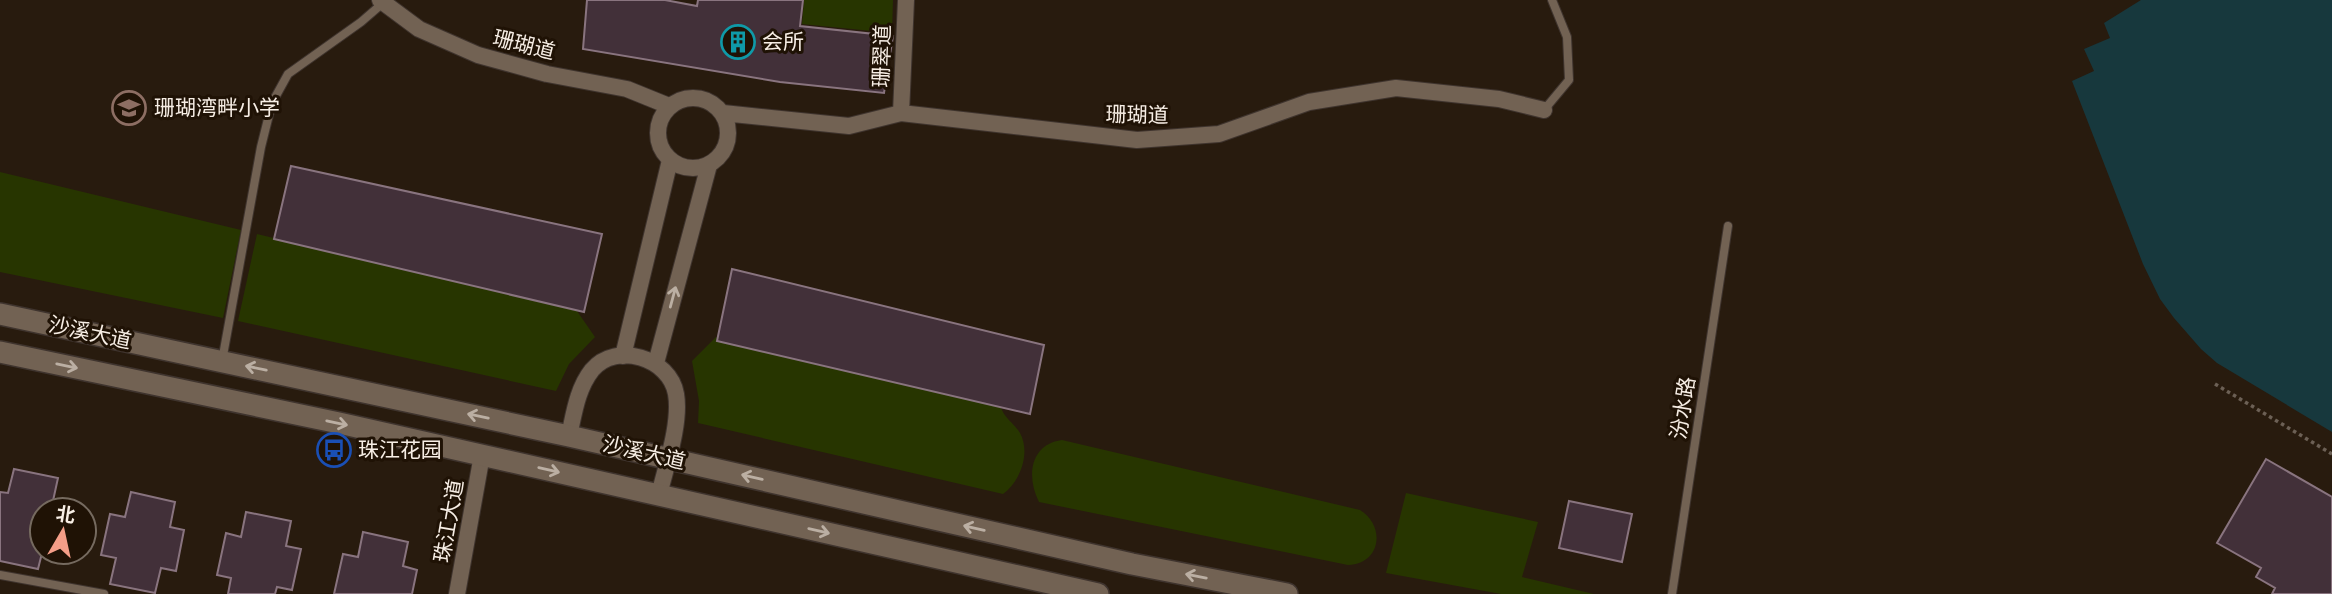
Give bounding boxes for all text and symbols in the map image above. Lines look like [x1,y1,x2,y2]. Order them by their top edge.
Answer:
building icon: 会所 [719,23,757,61]
street label: 珊瑚道 [491,24,558,63]
street label: 珊翠道 [867,24,894,88]
place label: 会所 [762,28,804,53]
school or university icon: 珊瑚湾畔小学 [110,89,148,127]
place label: 珊瑚湾畔小学 [154,94,280,119]
street label: 珊瑚道 [1105,100,1169,127]
one-way arrow [668,287,681,309]
street label: 沙溪大道 [47,311,134,352]
one-way arrow [55,359,78,373]
one-way arrow [245,361,268,375]
street label: 汾水路 [1664,375,1699,441]
one-way arrow [468,409,490,422]
one-way arrow [325,416,348,430]
street label: 沙溪大道 [601,430,688,473]
bus stop icon: 珠江花园 [315,431,353,469]
place label: 珠江花园 [358,436,442,461]
one-way arrow [537,463,560,477]
one-way arrow [741,470,764,484]
street label: 珠江大道 [428,477,467,564]
north arrow [28,496,98,566]
text: 北 [55,501,77,527]
one-way arrow [963,520,986,534]
one-way arrow [807,525,829,538]
one-way arrow [1185,569,1208,583]

